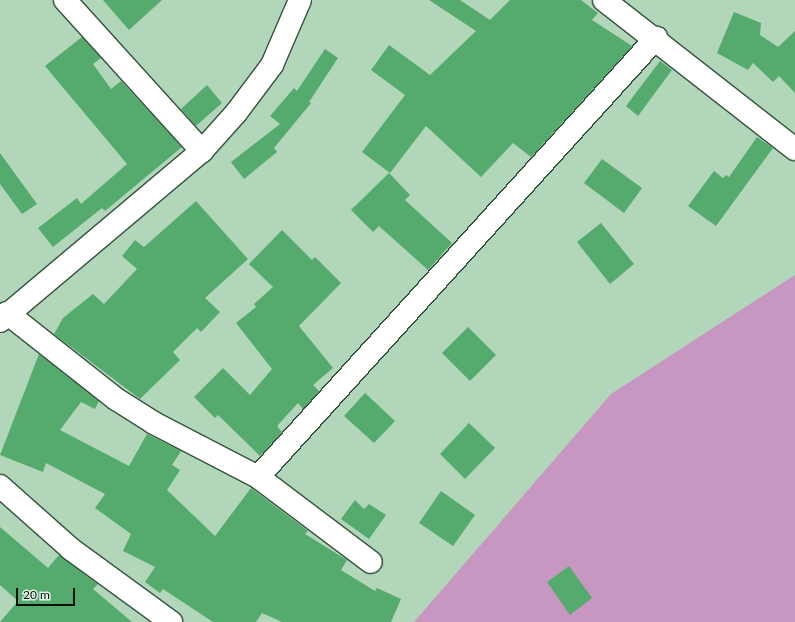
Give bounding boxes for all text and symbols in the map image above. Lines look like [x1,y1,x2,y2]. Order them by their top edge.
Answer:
scale bar [18,580,77,606]
text: 20 m [23,587,50,602]

